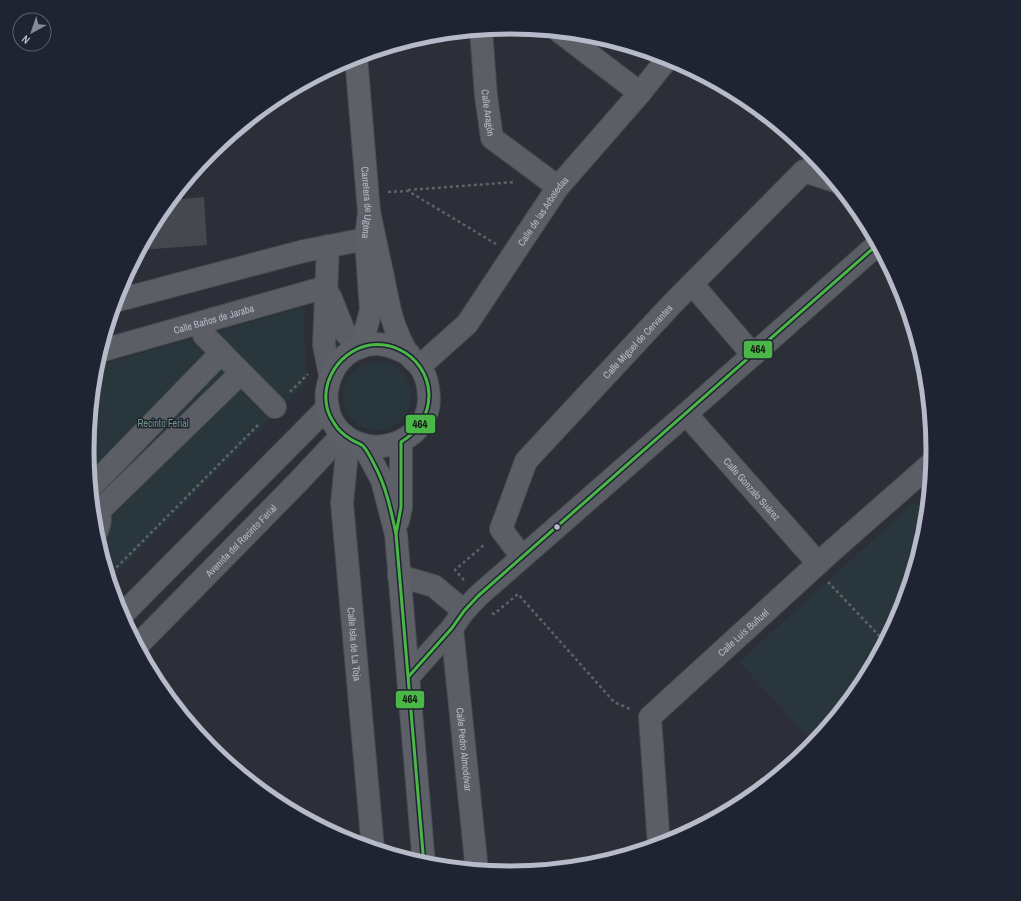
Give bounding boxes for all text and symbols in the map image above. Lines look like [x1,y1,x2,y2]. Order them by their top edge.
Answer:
north arrow [12,12,52,52]
text: N [19,32,33,47]
street label: Calle Aragón [479,89,498,137]
street label: Carretera de Ugena [359,166,376,240]
street label: Calle de las Arboledas [514,173,571,248]
street label: Calle Baños de Jaraba [172,301,256,336]
street label: Calle Miguel de Cervantes [600,301,675,381]
line badge: 464 [743,340,773,359]
text: 464 [750,342,766,356]
line badge: 464 [405,414,436,434]
park label: Recinto Ferial [137,417,189,430]
text: 464 [412,417,428,431]
street label: Calle Gonzalo Suárez [721,455,784,523]
street label: Avenida del Recinto Ferial [201,501,279,580]
unlabelled marker [552,522,562,532]
street label: Calle Luis Buñuel [715,606,771,659]
street label: Calle Isla de La Toja [345,607,364,682]
line badge: 464 [395,690,425,709]
text: 464 [402,692,418,706]
street label: Calle Pedro Almodóvar [454,707,475,792]

